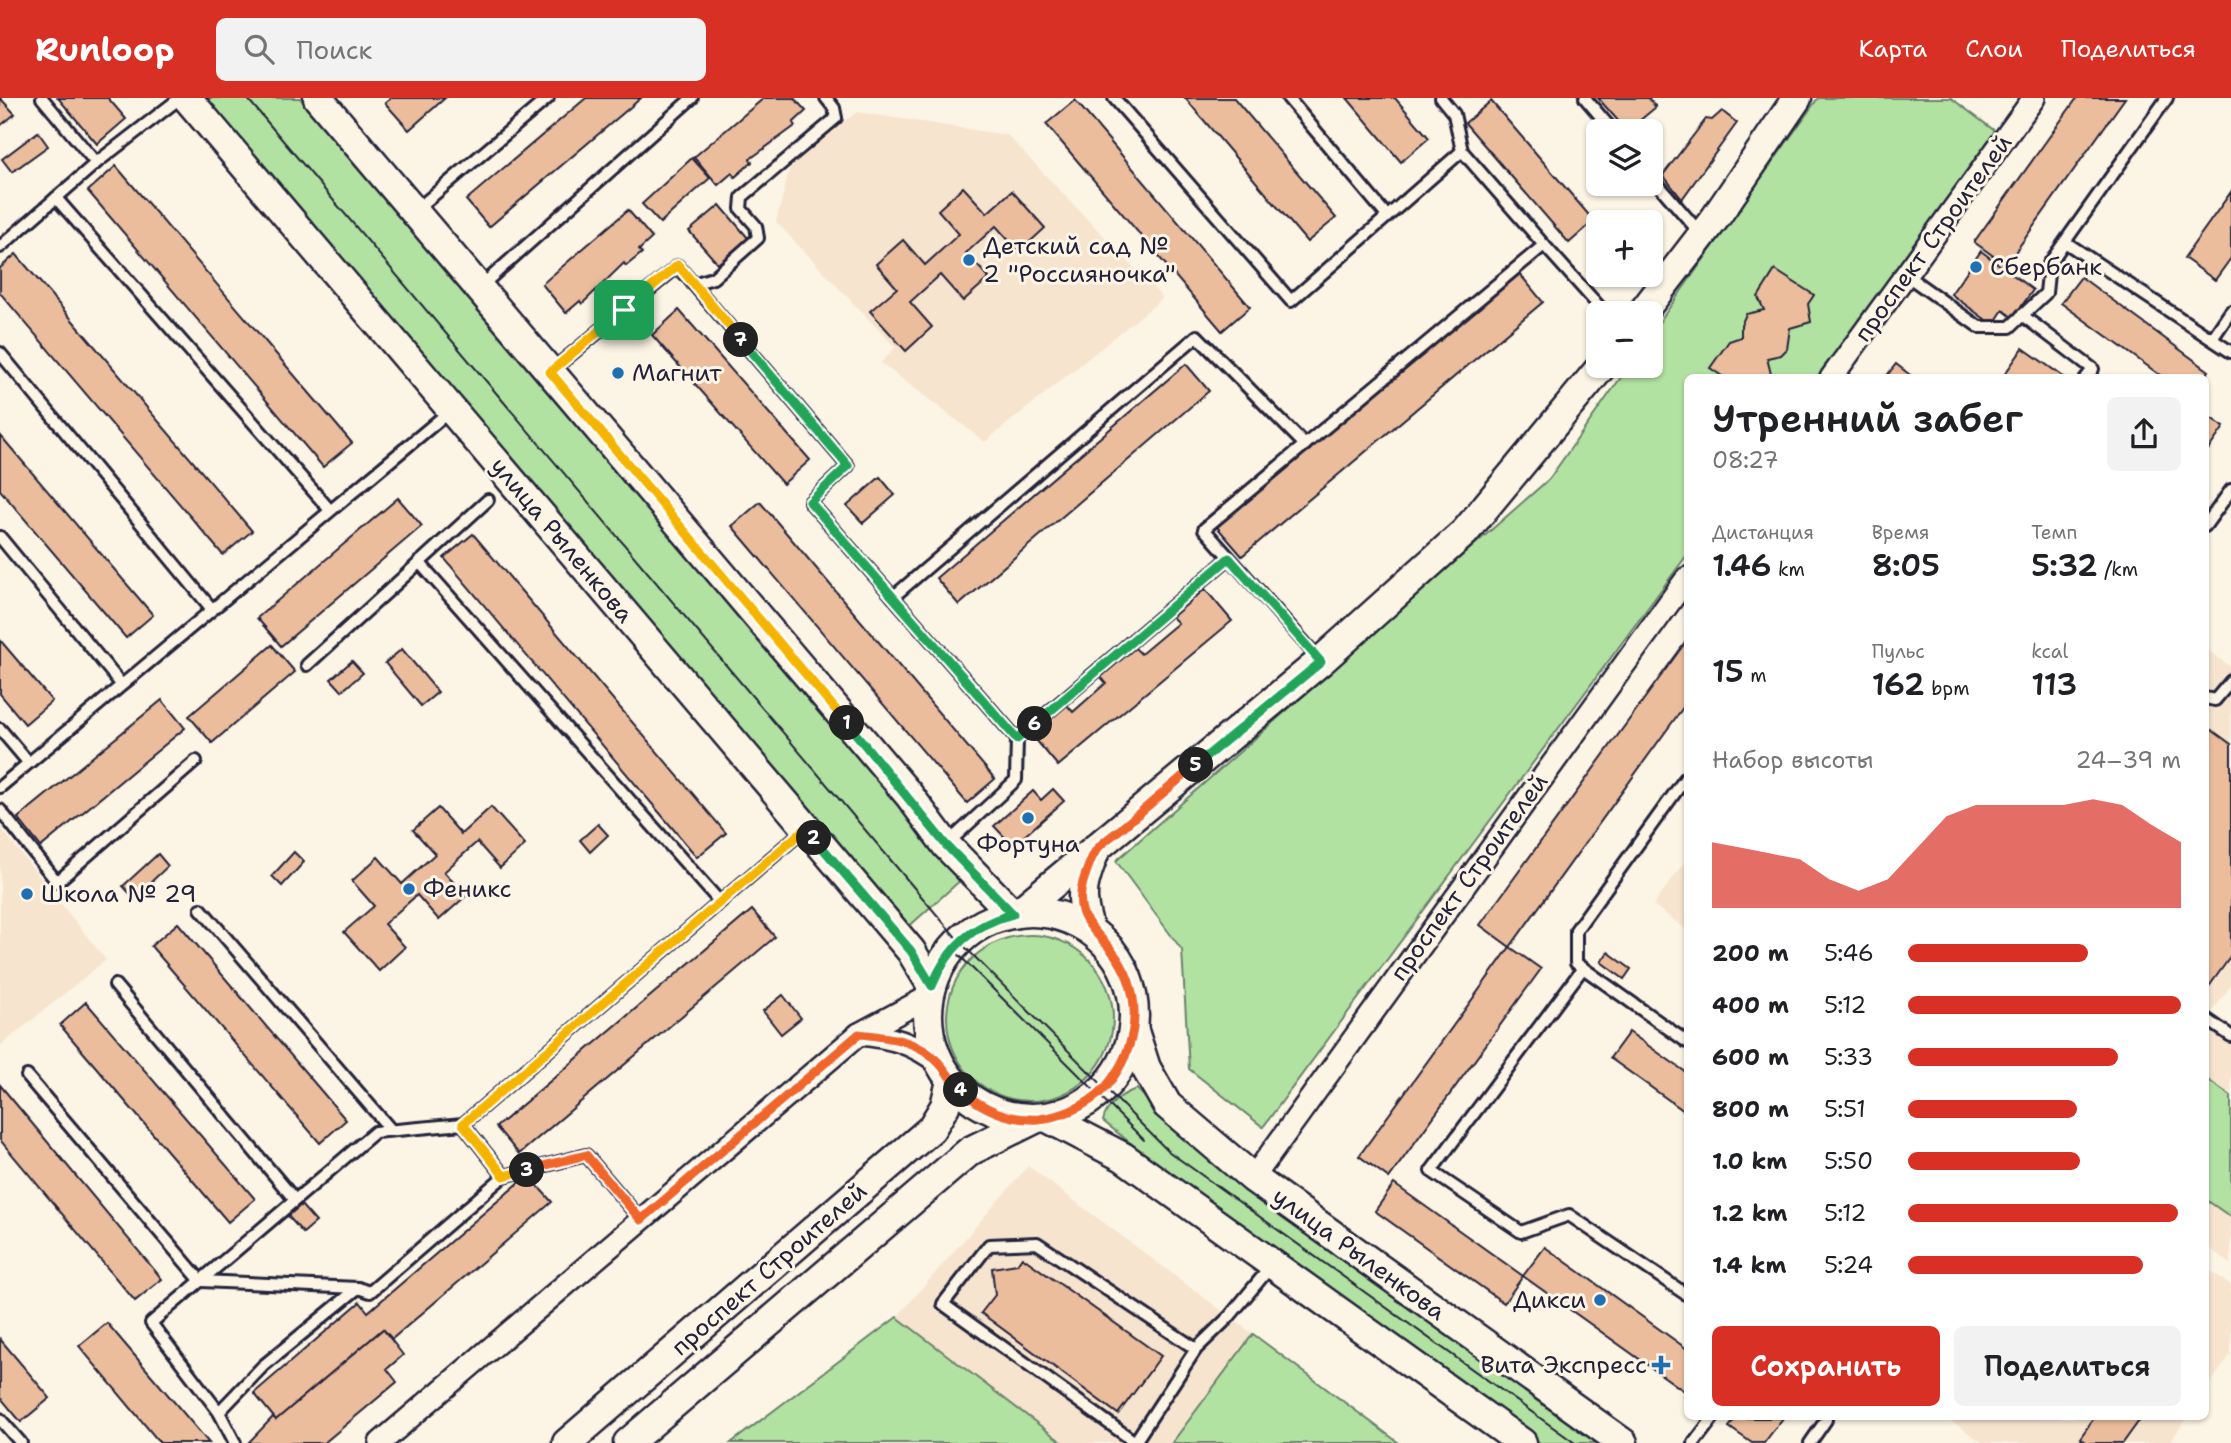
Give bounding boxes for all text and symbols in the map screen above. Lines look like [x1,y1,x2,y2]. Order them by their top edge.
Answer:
search box [216,18,706,81]
text: Runloop [35,27,174,72]
icon: search [240,30,278,68]
text: Поиск [296,32,372,67]
text: Карта [1859,33,1927,65]
text: Слои [1965,33,2023,65]
text: Поделиться [2061,33,2196,65]
map controls [1586,119,1663,378]
button: layers [1586,119,1663,196]
street label: проспект Строителей [1847,128,2019,348]
button: + [1586,210,1663,287]
place label: Детский сад № 2 "Россияночка" [983,230,1176,290]
place label: Сбербанк [1990,251,2102,283]
marker: Детский сад № 2 "Россияночка" [961,252,977,268]
marker: Сбербанк [1968,259,1984,275]
pin [594,280,654,340]
icon: arrive [605,291,643,329]
button: − [1586,301,1663,378]
pin: 7 [724,322,758,358]
text: 7 [734,327,747,352]
place label: Магнит [632,357,722,389]
marker: Магнит [610,365,626,381]
text: Утренний забег [1712,393,2023,444]
button: share [2107,397,2181,471]
text: 08:27 [1712,445,1779,475]
street label: улица Рыленкова [483,451,641,630]
text: Дистанция [1712,520,1814,545]
text: Время [1872,520,1930,545]
text: Темп [2031,520,2077,545]
text: 1.46 [1712,545,1771,586]
text: 8:05 [1872,545,1940,586]
text: 5:32 [2031,545,2098,586]
text: km [1771,557,1805,582]
text: /km [2098,557,2138,582]
text: Пульс [1872,639,1925,664]
text: kcal [2031,639,2068,664]
text: 15 [1712,651,1744,692]
text: m [1744,663,1767,688]
text: 162 [1872,664,1925,705]
text: 113 [2031,664,2077,705]
text: bpm [1925,676,1970,701]
pin: 1 [830,706,864,740]
pin: 6 [1018,706,1052,742]
text: 1 [842,710,851,735]
text: 6 [1028,711,1041,736]
text: Набор высоты [1712,745,1873,775]
text: 24–39 m [2076,745,2181,775]
pin: 5 [1178,748,1214,782]
text: 5 [1190,752,1201,777]
street label: проспект Строителей [1383,767,1555,987]
marker: Фортуна [1020,810,1036,826]
pin: 2 [796,820,832,856]
text: 2 [807,825,820,850]
place label: Фортуна [976,828,1080,860]
place label: Феникс [423,873,512,905]
place label: Школа № 29 [41,878,196,910]
marker: Феникс [401,881,417,897]
marker: Школа № 29 [19,886,35,902]
text: 200 m [1712,938,1789,968]
text: 5:46 [1824,938,1874,968]
text: 400 m [1712,990,1789,1020]
text: 5:12 [1824,990,1866,1020]
text: 600 m [1712,1042,1789,1072]
text: 5:33 [1824,1042,1873,1072]
pin: 4 [944,1072,978,1108]
text: 4 [954,1077,967,1102]
text: 800 m [1712,1094,1789,1124]
text: 5:51 [1824,1094,1866,1124]
text: 1.0 km [1712,1146,1787,1176]
text: 5:50 [1824,1146,1873,1176]
pin: 3 [510,1152,544,1188]
text: 3 [520,1157,533,1182]
street label: проспект Строителей [664,1175,874,1363]
street label: улица Рыленкова [1266,1180,1452,1328]
text: 1.2 km [1712,1198,1788,1228]
text: 5:12 [1824,1198,1866,1228]
text: 1.4 km [1712,1250,1786,1280]
text: 5:24 [1824,1250,1873,1280]
place label: Дикси [1513,1284,1586,1316]
marker: Дикси [1592,1292,1608,1308]
button: Сохранить [1712,1326,1940,1406]
button: Поделиться [1954,1326,2181,1406]
place label: Вита Экспресс [1480,1349,1647,1381]
marker: Вита Экспресс [1653,1357,1669,1373]

